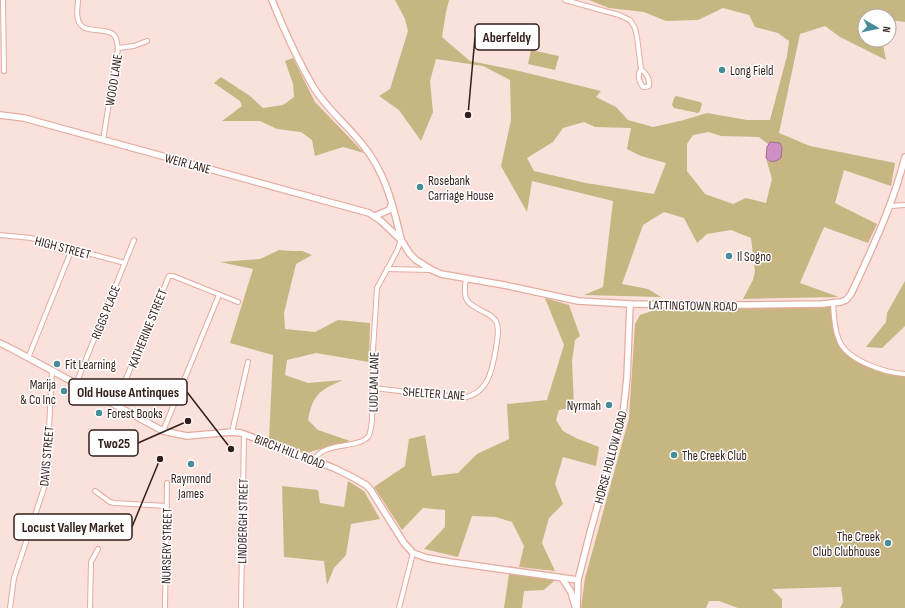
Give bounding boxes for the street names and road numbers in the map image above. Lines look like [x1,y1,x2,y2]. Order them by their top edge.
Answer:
street label: WOOD LANE [102,53,126,107]
street label: WEIR LANE [163,150,213,178]
street label: HIGH STREET [33,233,92,263]
street label: RIGGS PLACE [88,283,124,342]
street label: KATHERINE STREET [125,287,171,370]
street label: LATTINGTOWN ROAD [648,297,738,315]
street label: LUDLAM LANE [365,352,383,412]
street label: SHELTER LANE [402,384,466,404]
street label: HORSE HOLLOW ROAD [591,409,631,505]
street label: DAVIS STREET [36,425,58,487]
street label: BIRCH HILL ROAD [252,431,327,473]
street label: LINDBERGH STREET [234,478,252,564]
street label: NURSERY STREET [158,508,176,584]

